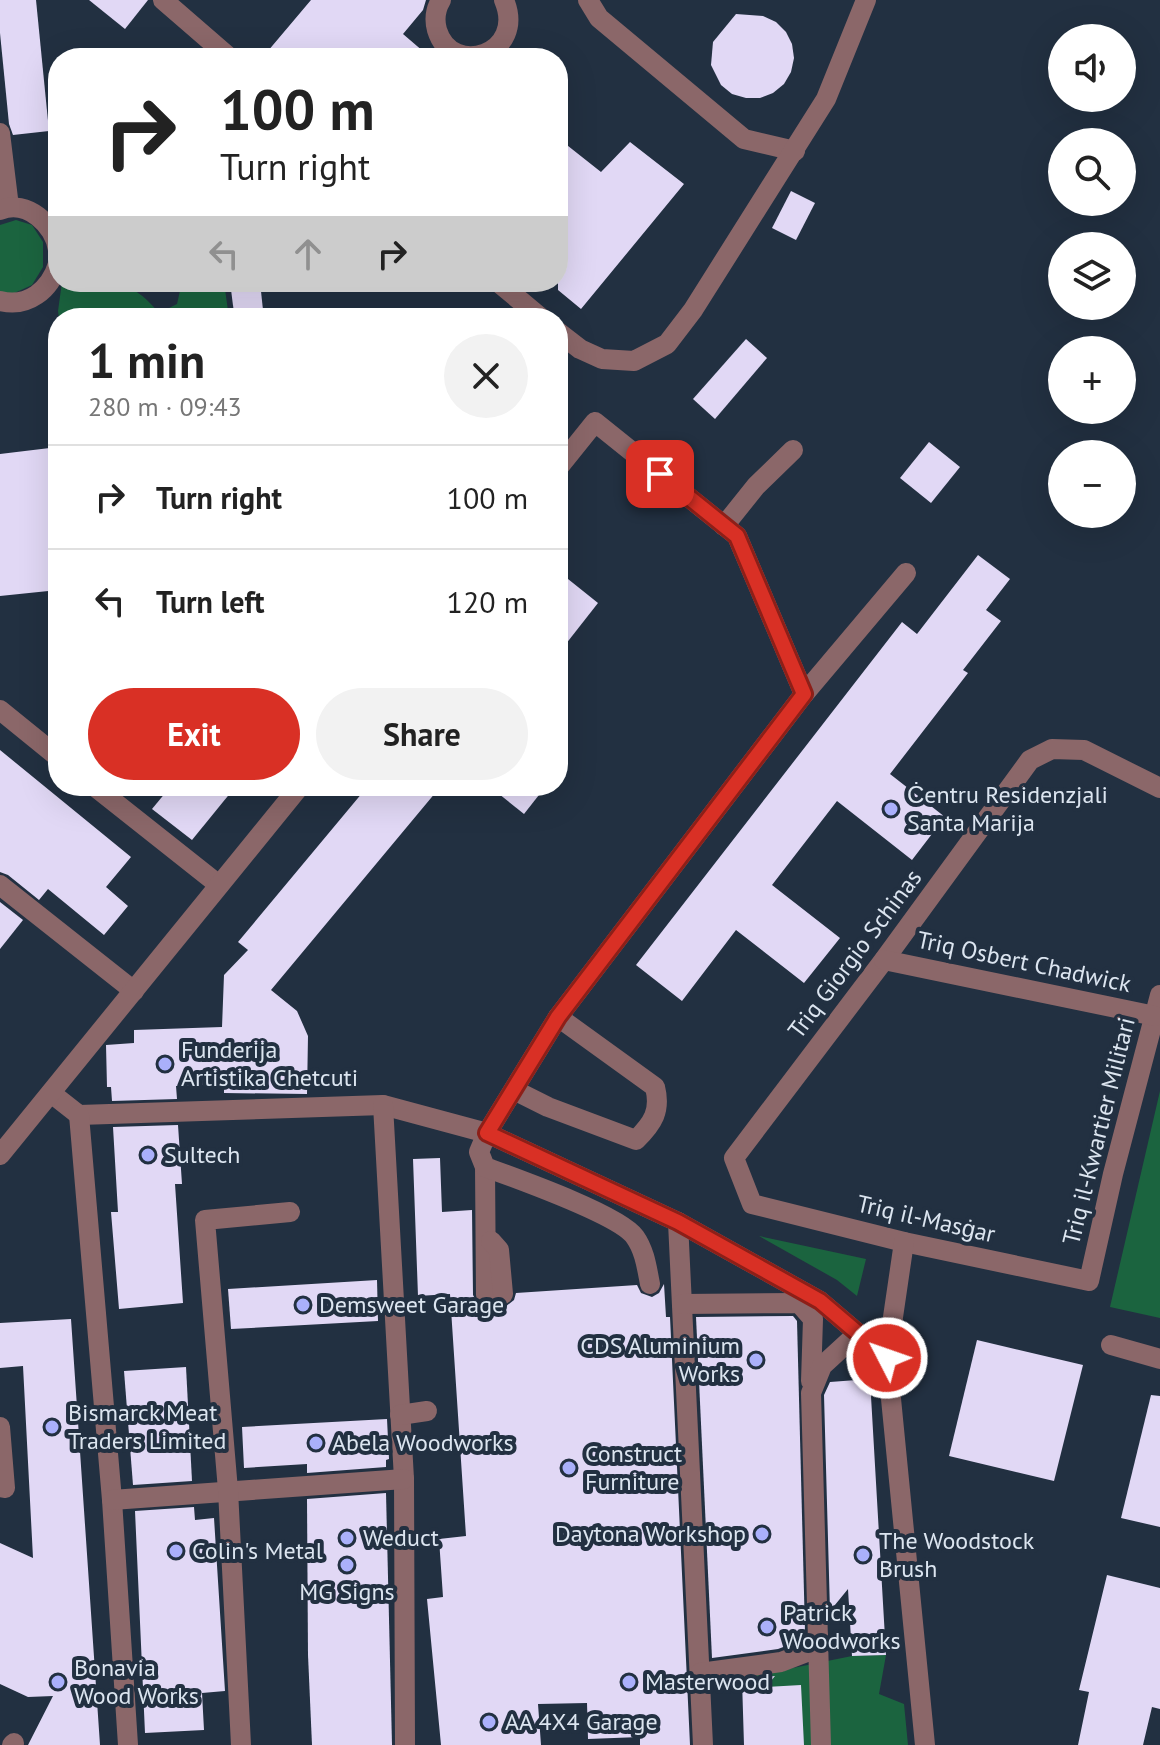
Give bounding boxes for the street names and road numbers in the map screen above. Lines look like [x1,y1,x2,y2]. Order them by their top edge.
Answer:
street label: Triq Giorgio Schinas [781,863,928,1044]
street label: Triq Osbert Chadwick [914,924,1134,999]
street label: Triq il-Kwartier Militari [1055,1014,1142,1248]
street label: Triq il-Masġar [854,1188,998,1249]

